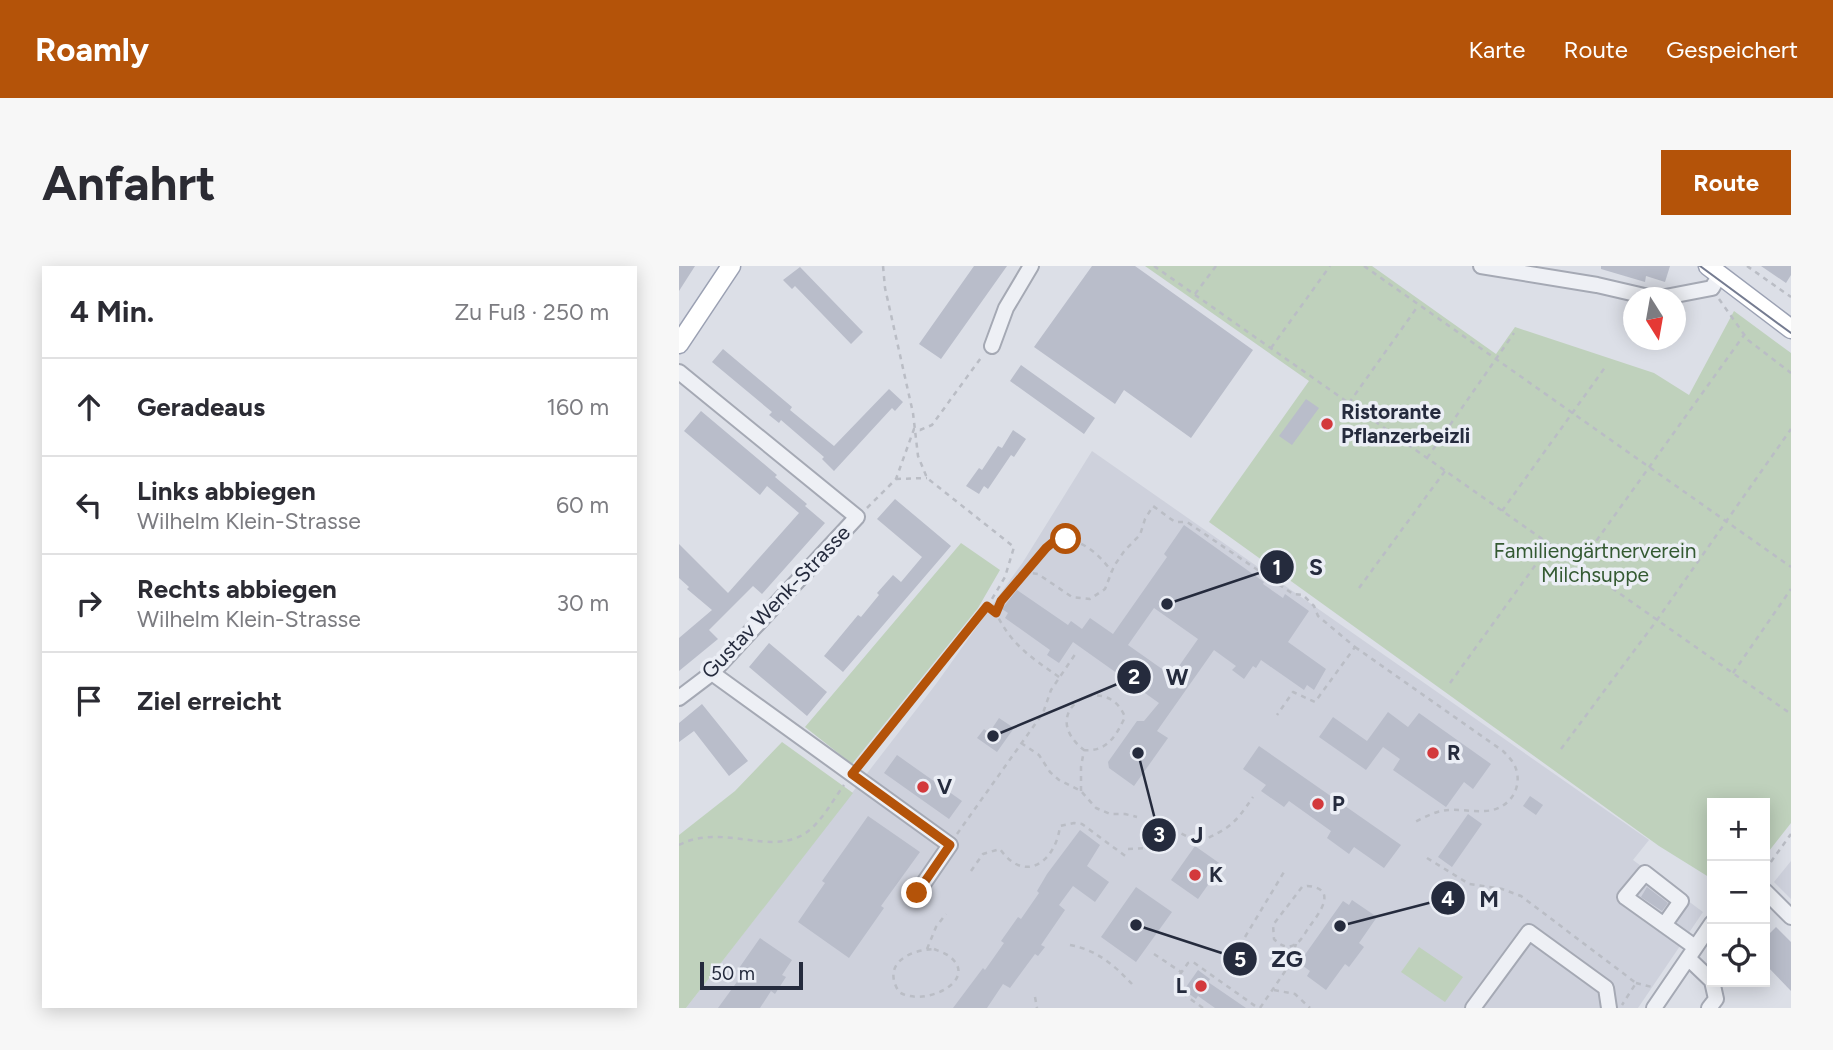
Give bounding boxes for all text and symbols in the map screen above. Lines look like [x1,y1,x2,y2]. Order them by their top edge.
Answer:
text: Roamly [35,30,149,69]
text: Karte [1469,35,1525,64]
text: Route [1563,35,1628,64]
text: Gespeichert [1666,35,1798,64]
button: Route [1661,150,1791,215]
text: Anfahrt [42,153,216,212]
north arrow [1623,287,1686,350]
text: 4 Min. [70,293,154,330]
text: Zu Fuß · 250 m [454,298,609,326]
icon: ahead [70,388,108,426]
text: Geradeaus [137,391,265,423]
text: 160 m [546,393,609,421]
place label: Ristorante Pflanzerbeizli [1341,399,1470,448]
marker: Ristorante Pflanzerbeizli [1319,416,1335,432]
text: Links abbiegen [137,475,316,507]
icon: left [70,486,108,524]
text: 60 m [556,491,609,519]
text: Wilhelm Klein-Strasse [137,507,361,535]
street label: Gustav Wenk-Strasse [696,520,855,683]
route start [1050,523,1081,554]
park label: Familiengärtnerverein Milchsuppe [1493,538,1697,587]
callout: S [1260,545,1337,589]
text: S [1309,553,1323,581]
text: 1 [1273,555,1281,580]
text: Rechts abbiegen [137,573,337,605]
icon: right [70,584,108,622]
text: 30 m [556,589,609,617]
text: Wilhelm Klein-Strasse [137,605,361,633]
callout: W [1117,655,1202,699]
text: W [1166,663,1189,691]
text: 2 [1128,664,1140,689]
icon: arrive [70,682,108,720]
text: Ziel erreicht [137,685,282,717]
place label: R [1447,740,1461,765]
marker: R [1425,745,1441,761]
place label: V [937,774,952,799]
marker: V [915,779,931,795]
place label: P [1332,791,1345,816]
marker: P [1310,796,1326,812]
map controls [1707,798,1770,987]
button: + [1707,798,1770,861]
callout: J [1142,813,1218,857]
text: J [1191,821,1203,849]
text: 3 [1153,822,1165,847]
button: − [1707,861,1770,924]
place label: K [1209,862,1223,887]
marker: K [1187,867,1203,883]
callout: M [1430,876,1513,920]
route end [901,877,932,908]
text: M [1479,885,1499,913]
text: 4 [1441,886,1455,911]
button: locate [1707,924,1770,987]
callout: ZG [1222,937,1317,981]
text: ZG [1271,945,1303,973]
text: 5 [1234,947,1246,972]
scale bar [700,959,803,991]
text: 50 m [711,962,755,985]
place label: L [1176,973,1187,998]
marker: L [1193,978,1209,994]

